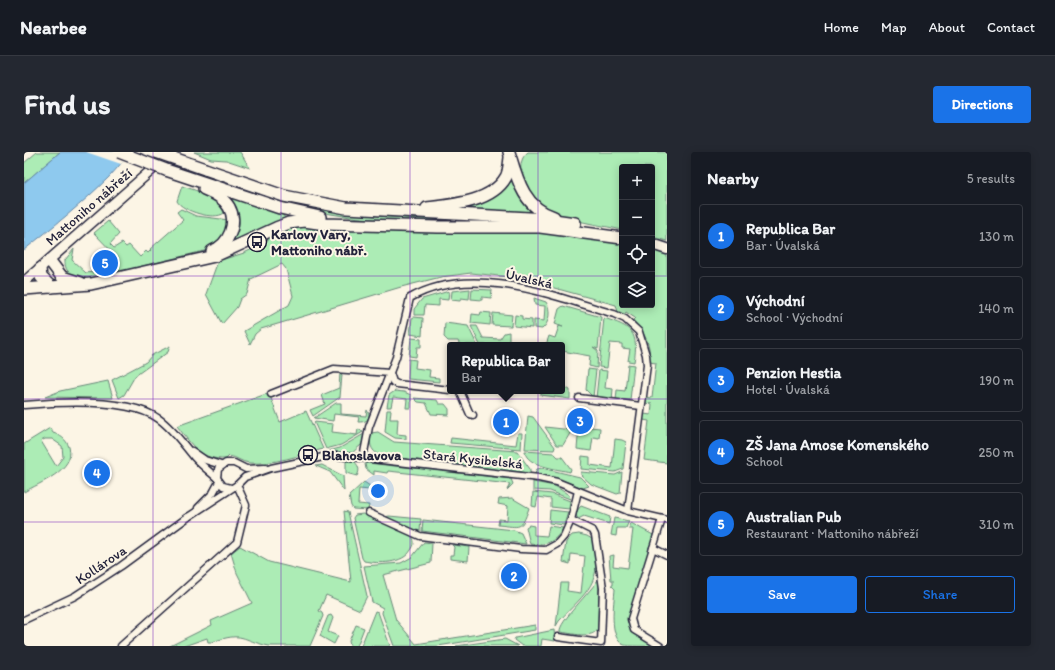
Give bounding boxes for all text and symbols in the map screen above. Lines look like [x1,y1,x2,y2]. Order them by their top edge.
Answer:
text: Nearbee [20,16,87,39]
text: Home [824,19,859,36]
text: Map [881,19,907,36]
text: About [929,19,965,36]
text: Contact [987,19,1035,36]
button: Directions [933,86,1031,123]
text: Find us [24,87,111,121]
map controls [619,164,655,308]
button: + [619,164,655,200]
street label: Mattoniho nábřeží [42,165,136,249]
text: Nearby [707,168,759,188]
text: 5 results [967,171,1015,186]
button: − [619,200,655,236]
text: Republica Bar [746,220,835,238]
place label: Karlovy Vary, Mattoniho nábř. [271,226,367,259]
text: 1 [718,229,724,244]
text: 130 m [979,229,1014,244]
bus stop icon: Karlovy Vary, Mattoniho nábř. [246,231,268,253]
button: locate [619,236,655,272]
text: Bar · Úvalská [746,238,820,253]
pin: 5 [92,248,118,278]
street label: Úvalská [504,265,555,293]
button: layers [619,272,655,308]
text: Východní [746,292,805,310]
text: 2 [718,301,724,316]
text: 140 m [978,301,1014,316]
text: School · Východní [746,310,843,325]
popup [447,342,565,394]
text: Republica Bar [461,352,551,370]
text: Penzion Hestia [746,364,841,382]
text: Bar [461,370,482,385]
text: 3 [717,373,725,388]
text: 190 m [979,373,1014,388]
text: Hotel · Úvalská [746,382,830,397]
pin: 3 [567,406,593,436]
pin: 1 [493,407,519,437]
text: ZŠ Jana Amose Komenského [746,436,929,454]
bus stop icon: Blahoslavova [297,444,319,466]
street label: Stará Kysibelská [422,445,524,473]
text: 4 [717,445,725,460]
text: 250 m [978,445,1014,460]
place label: Blahoslavova [322,447,401,464]
text: School [746,454,783,469]
pin: 4 [84,458,110,488]
your location [368,481,388,501]
text: Australian Pub [746,508,841,526]
text: 5 [718,517,724,532]
text: 310 m [979,517,1014,532]
text: Restaurant · Mattoniho nábřeží [746,526,919,541]
street label: Kollárova [72,541,130,588]
pin: 2 [501,561,527,591]
button: Save [707,576,857,613]
button: Share [865,576,1015,613]

